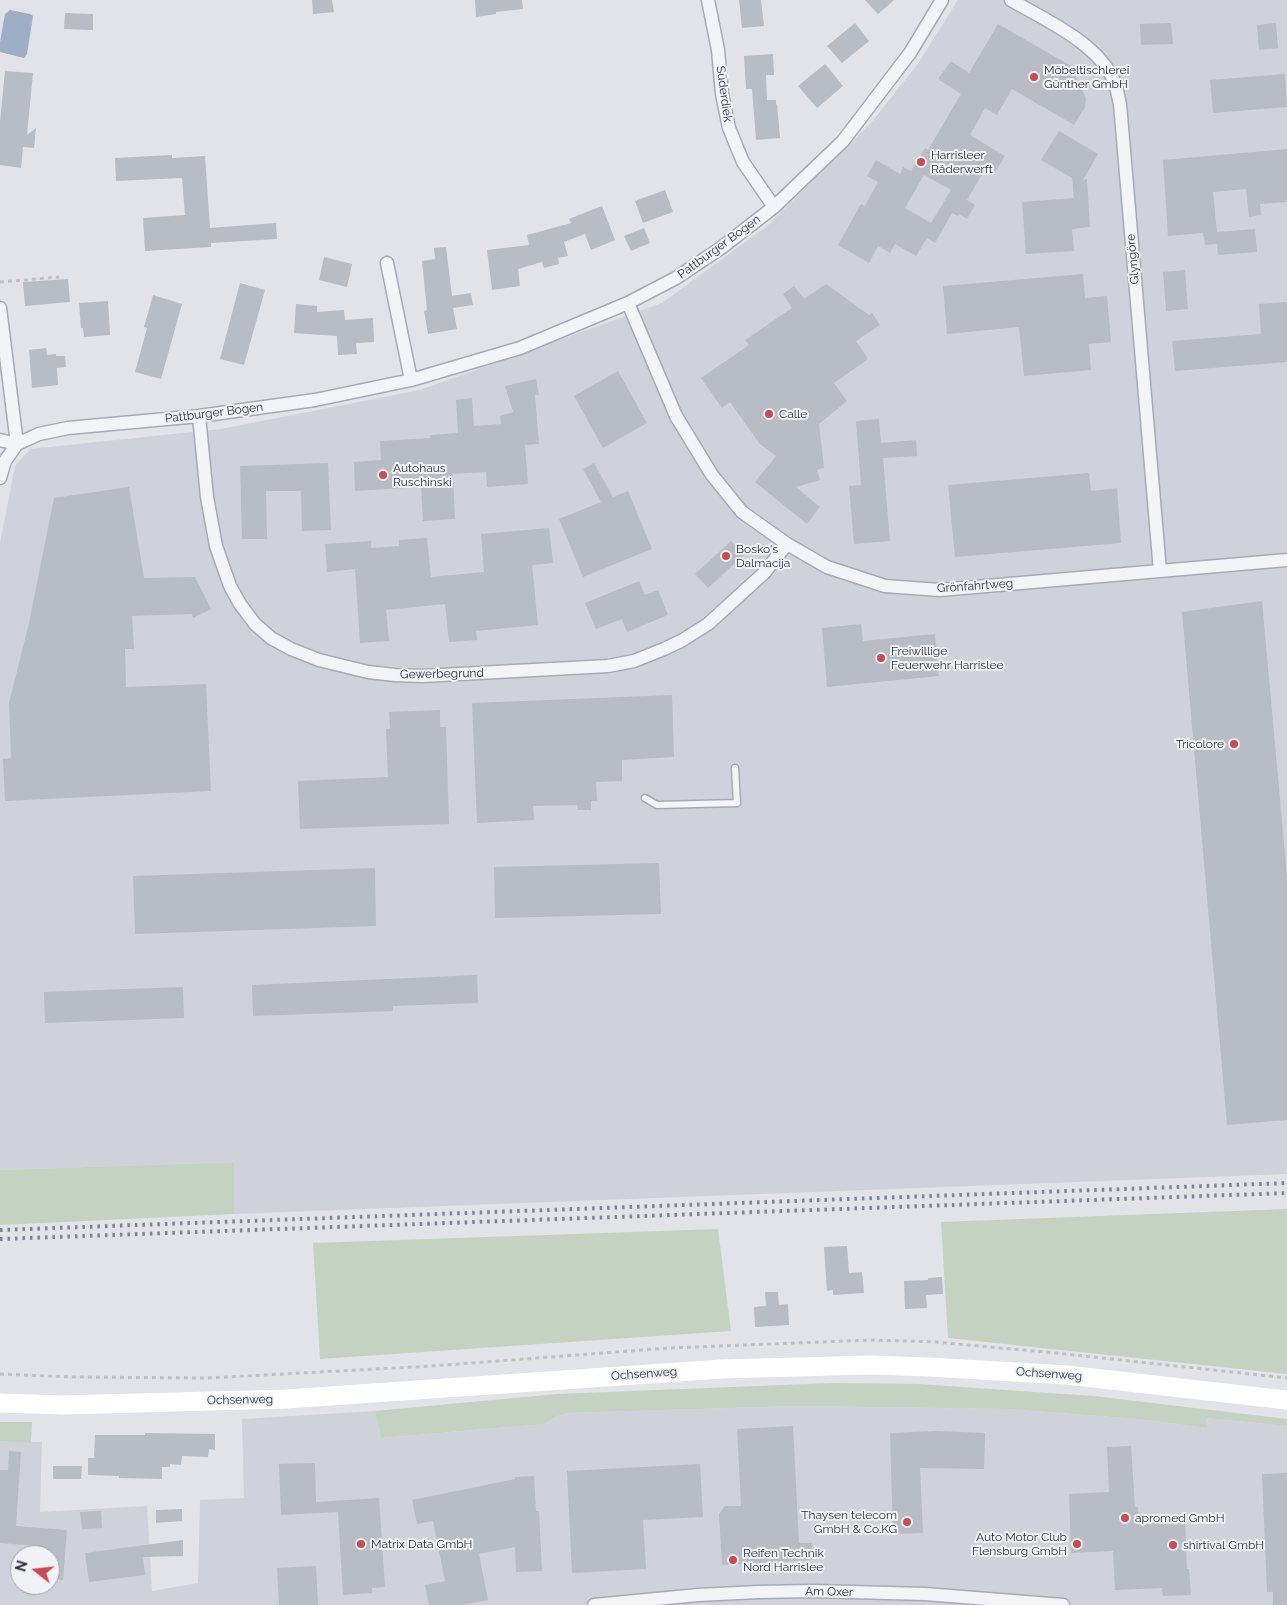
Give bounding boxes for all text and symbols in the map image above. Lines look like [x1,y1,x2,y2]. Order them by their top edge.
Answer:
place label: Möbeltischlerei Günther GmbH [1044,63,1129,91]
street label: Süderdiek [713,65,735,123]
marker: Möbeltischlerei Günther GmbH [1028,71,1040,83]
place label: Harrisleer Räderwerft [931,148,993,176]
marker: Harrisleer Räderwerft [915,156,927,168]
street label: Pattburger Bogen [675,212,763,282]
street label: Glyngöre [1124,233,1142,285]
street label: Pattburger Bogen [164,400,264,426]
place label: Calle [779,407,807,421]
marker: Calle [763,408,775,420]
place label: Autohaus Ruschinski [393,461,452,489]
marker: Autohaus Ruschinski [377,469,389,481]
place label: Bosko's Dalmacija [736,542,790,570]
marker: Bosko's Dalmacija [720,550,732,562]
street label: Grönfahrtweg [936,576,1014,596]
place label: Freiwillige Feuerwehr Harrislee [891,644,1003,672]
marker: Freiwillige Feuerwehr Harrislee [875,652,887,664]
street label: Gewerbegrund [400,666,484,682]
place label: Tricolore [1176,737,1224,751]
marker: Tricolore [1228,738,1240,750]
street label: Ochsenweg [610,1365,678,1383]
street label: Ochsenweg [1015,1365,1083,1383]
street label: Ochsenweg [207,1392,273,1408]
place label: Thaysen telecom GmbH & Co.KG [801,1508,897,1536]
place label: apromed GmbH [1135,1511,1224,1525]
marker: apromed GmbH [1119,1512,1131,1524]
marker: Thaysen telecom GmbH & Co.KG [901,1516,913,1528]
place label: Auto Motor Club Flensburg GmbH [972,1530,1067,1558]
place label: Matrix Data GmbH [371,1537,472,1551]
marker: Matrix Data GmbH [355,1538,367,1550]
marker: Auto Motor Club Flensburg GmbH [1071,1538,1083,1550]
place label: shirtival GmbH [1183,1538,1264,1552]
marker: shirtival GmbH [1167,1539,1179,1551]
north arrow [10,1545,60,1595]
place label: Reifen Technik Nord Harrislee [743,1546,824,1574]
marker: Reifen Technik Nord Harrislee [727,1554,739,1566]
text: N [12,1559,31,1573]
street label: Am Oxer [805,1584,853,1600]

